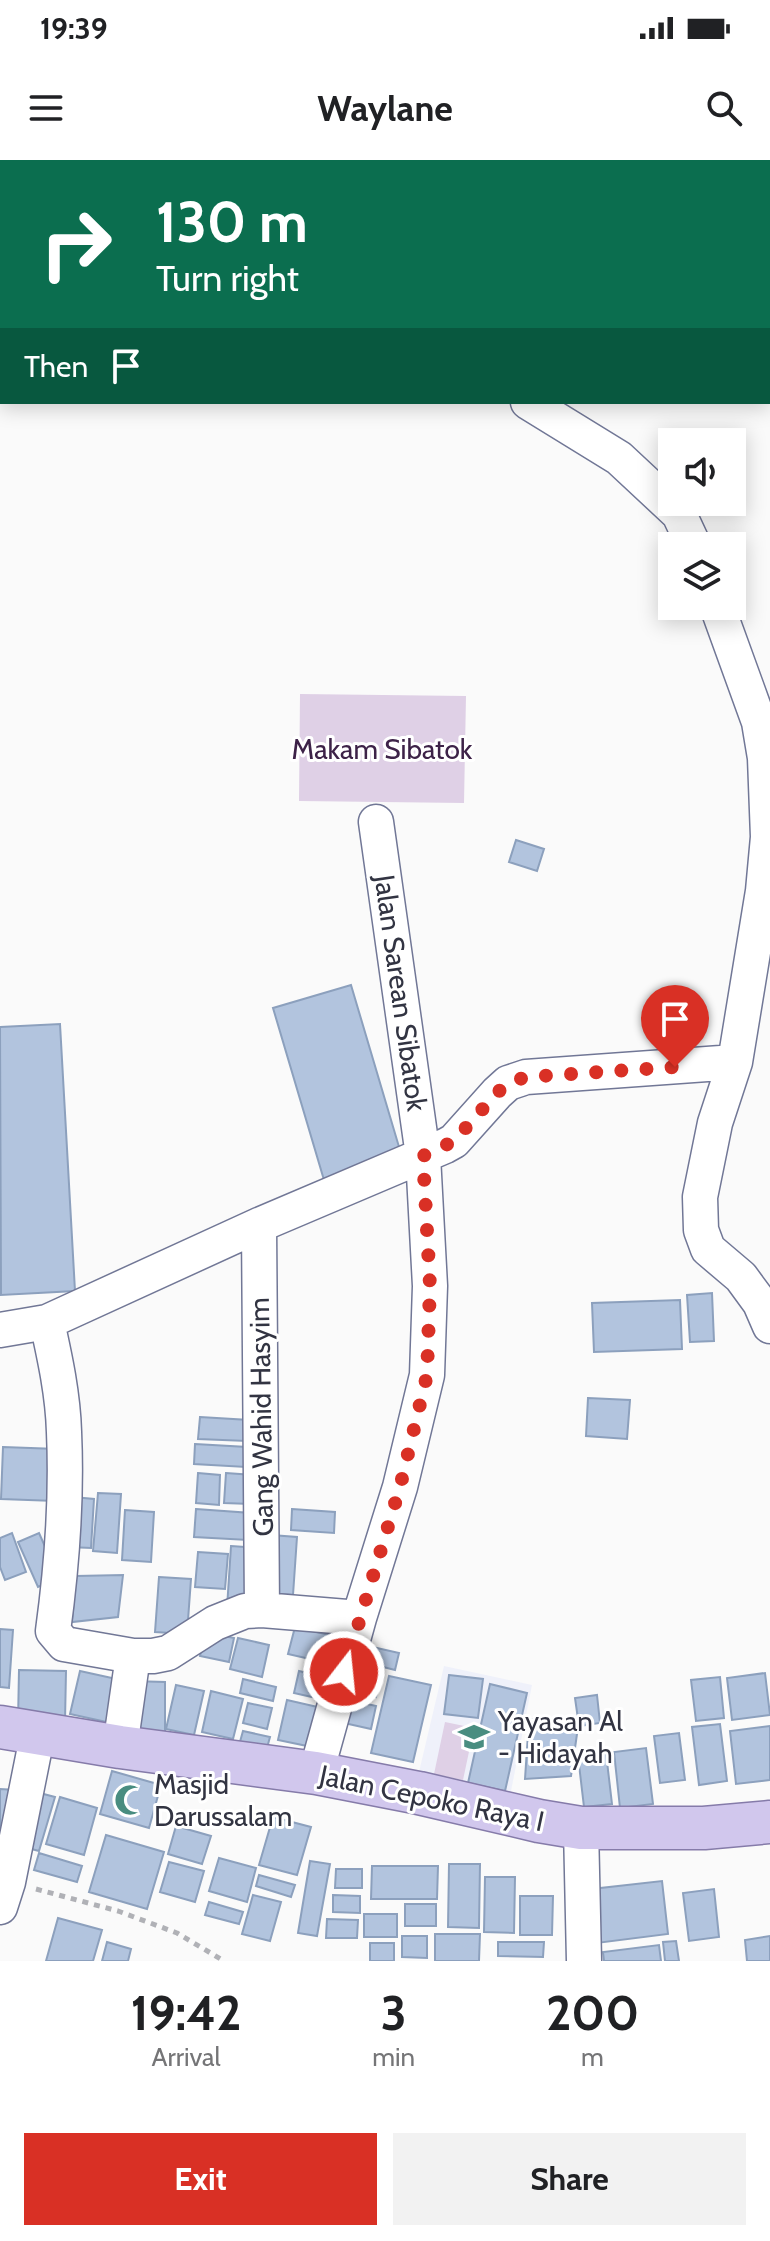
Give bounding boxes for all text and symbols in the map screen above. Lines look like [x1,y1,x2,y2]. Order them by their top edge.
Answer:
text: 19:39 [40,10,108,47]
icon: menu [24,86,68,130]
text: Waylane [317,86,453,130]
icon: search [702,86,746,130]
text: 130 m [156,188,308,256]
icon: right [24,192,128,296]
text: Turn right [156,256,299,300]
icon: arrive [104,344,148,388]
text: Then [24,348,88,385]
map controls [658,428,746,620]
button: sound [658,428,746,516]
button: layers [658,532,746,620]
park label: Makam Sibatok [292,732,473,766]
street label: Jalan Sarean Sibatok [367,872,434,1114]
pin [641,985,709,1067]
icon: arrive [653,997,697,1041]
street label: Gang Wahid Hasyim [242,1297,280,1537]
position arrow [302,1630,386,1714]
place label: Yayasan Al - Hidayah [497,1704,623,1770]
school or university icon: Yayasan Al - Hidayah [457,1720,491,1754]
street label: Jalan Cepoko Raya I [316,1757,547,1838]
place label: Masjid Darussalam [154,1767,292,1833]
mosque icon: Masjid Darussalam [113,1783,147,1817]
text: 19:42 [131,1984,241,2042]
text: 3 [381,1984,407,2042]
text: 200 [546,1984,639,2042]
text: Arrival [152,2041,221,2073]
text: min [372,2041,415,2073]
text: m [581,2041,604,2073]
button: Exit [24,2133,377,2225]
button: Share [393,2133,746,2225]

